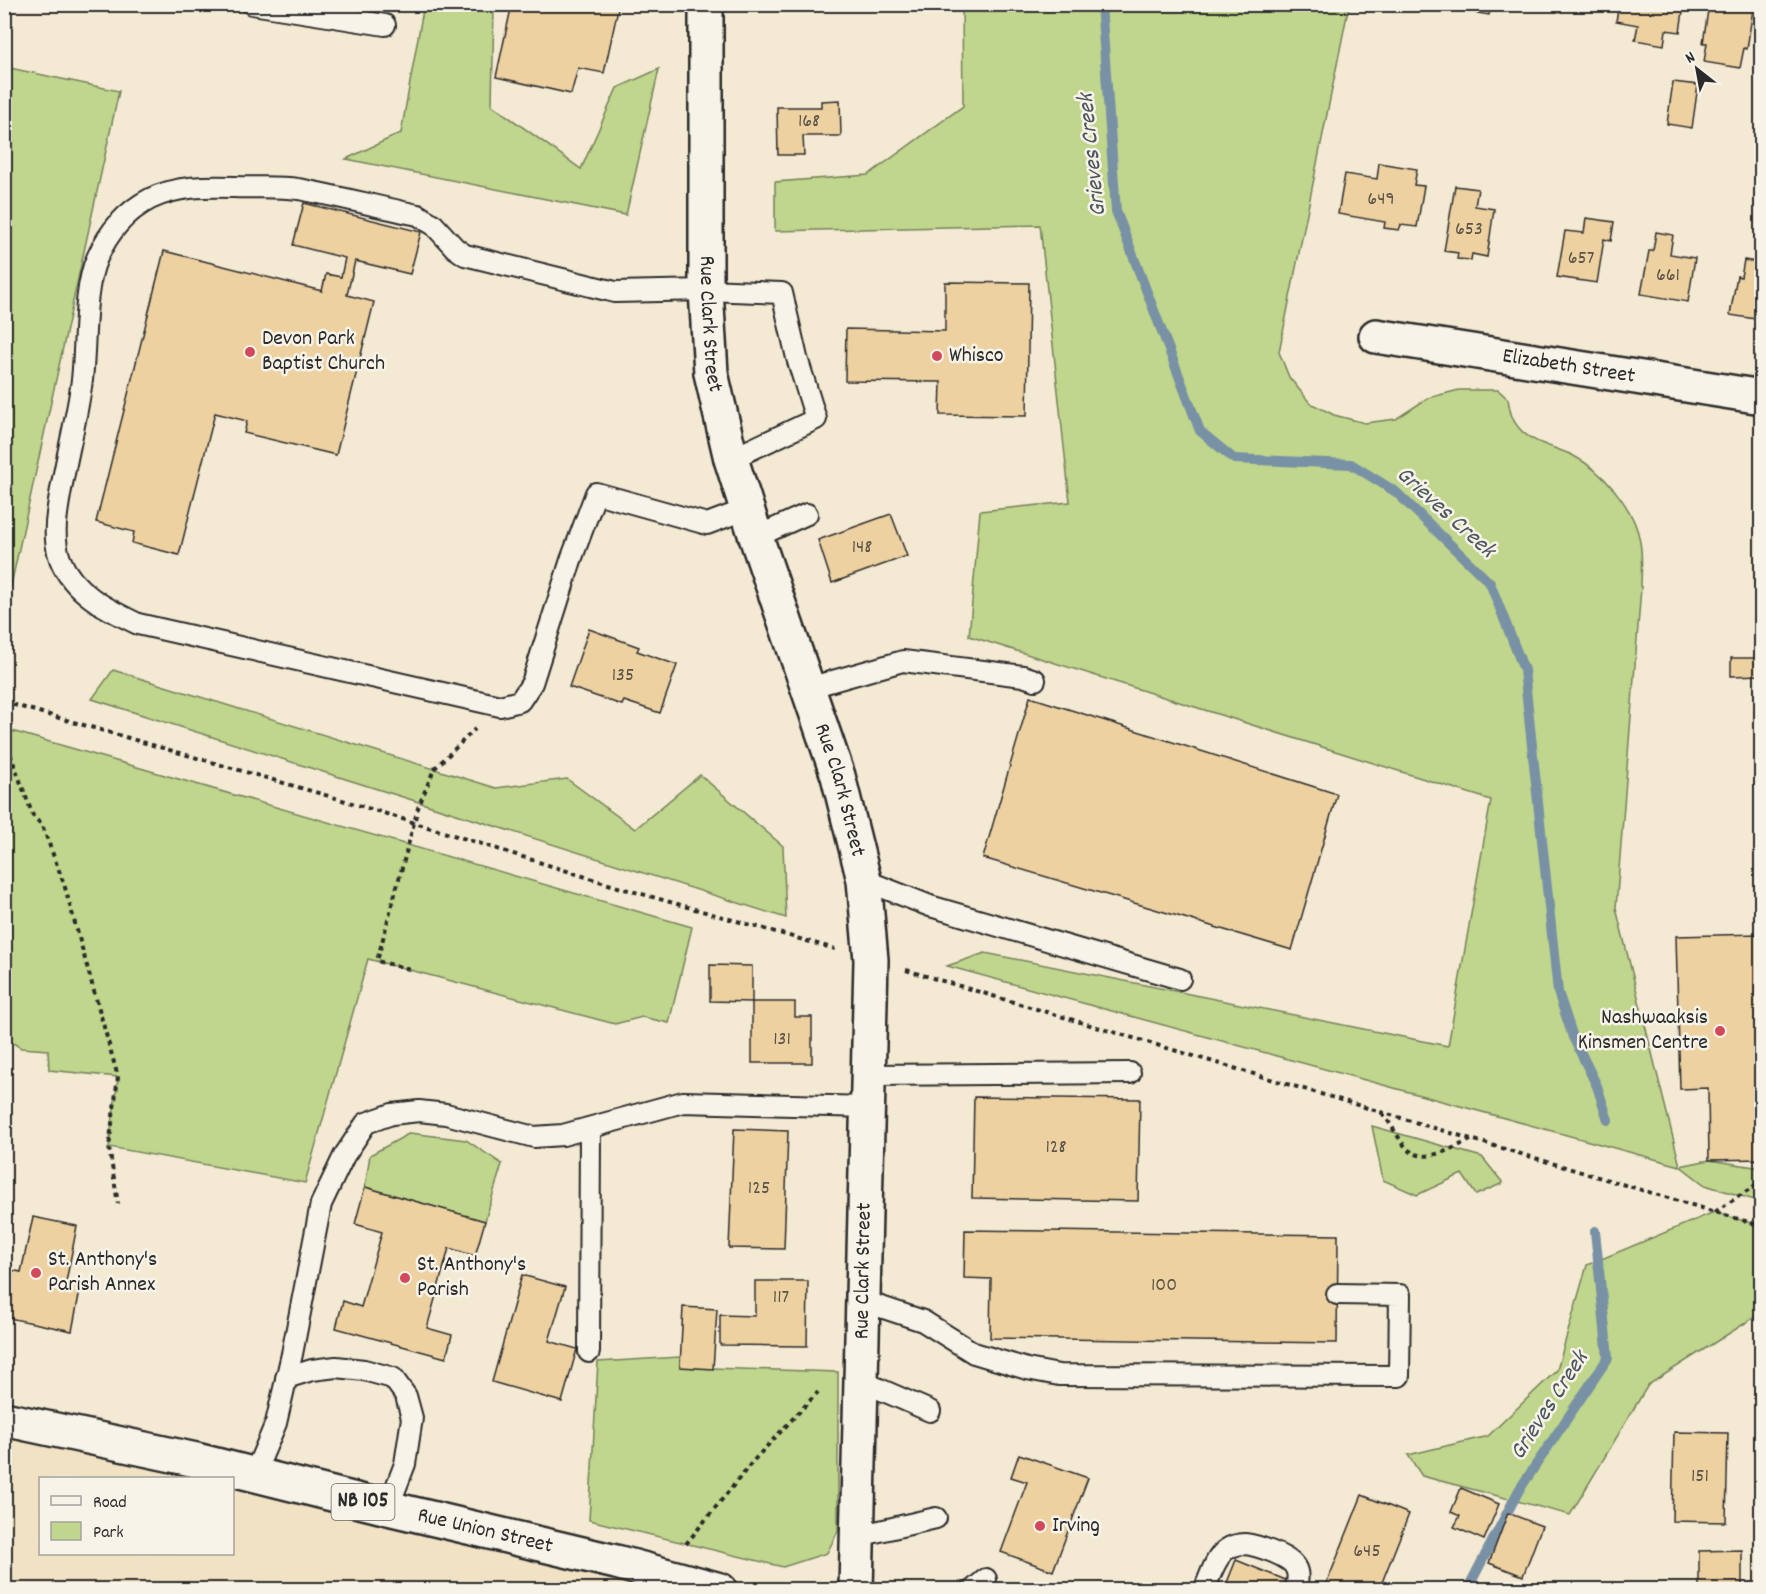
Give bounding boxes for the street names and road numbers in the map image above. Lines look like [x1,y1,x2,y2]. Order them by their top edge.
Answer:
street label: Rue Clark Street [691,255,730,395]
street label: Elizabeth Street [1500,341,1637,392]
street label: Rue Clark Street [806,719,873,860]
street label: Rue Clark Street [847,1202,881,1340]
road number: NB 105 [332,1484,394,1520]
street label: Rue Union Street [414,1500,556,1562]

